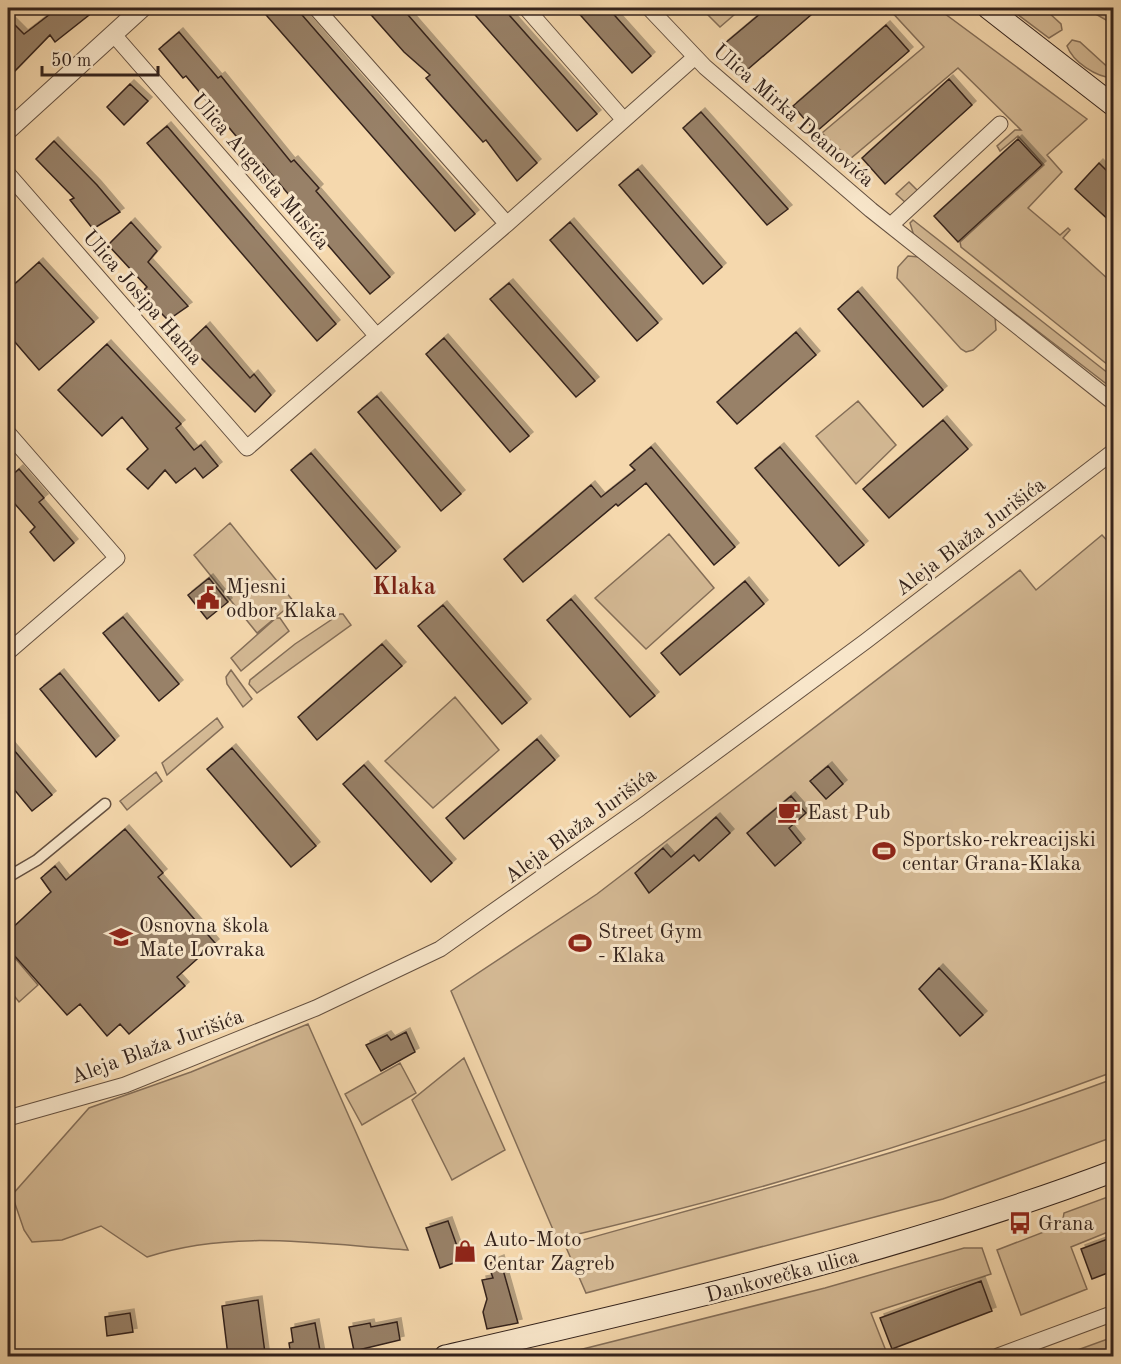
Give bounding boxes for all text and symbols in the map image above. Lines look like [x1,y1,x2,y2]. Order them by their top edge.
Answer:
scale bar [42,39,158,77]
street label: Ulica Mirka Deanovića [708,41,878,192]
text: 50 m [51,52,91,70]
street label: Ulica Augusta Musića [187,90,333,254]
street label: Ulica Josipa Hama [78,227,206,369]
street label: Aleja Blaža Jurišića [892,474,1050,600]
district label: Klaka [372,576,436,600]
place label: Mjesni odbor Klaka [226,577,336,622]
public building icon: Mjesni odbor Klaka [195,585,221,611]
street label: Aleja Blaža Jurišića [501,764,660,888]
cafe icon: East Pub [776,799,802,825]
place label: East Pub [807,803,890,824]
place label: Sportsko-rekreacijski centar Grana-Klaka [902,830,1096,875]
sports icon: Sportsko-rekreacijski centar Grana-Klaka [871,838,897,864]
place label: Osnovna škola Mate Lovraka [139,916,269,961]
place label: Street Gym - Klaka [598,922,702,967]
school or university icon: Osnovna škola Mate Lovraka [108,924,134,950]
sports icon: Street Gym - Klaka [567,930,593,956]
street label: Aleja Blaža Jurišića [69,1006,246,1088]
bus stop icon: Grana [1007,1210,1033,1236]
place label: Grana [1038,1214,1094,1235]
place label: Auto-Moto Centar Zagreb [483,1230,615,1275]
shop icon: Auto-Moto Centar Zagreb [452,1238,478,1264]
street label: Dankovečka ulica [704,1246,861,1307]

